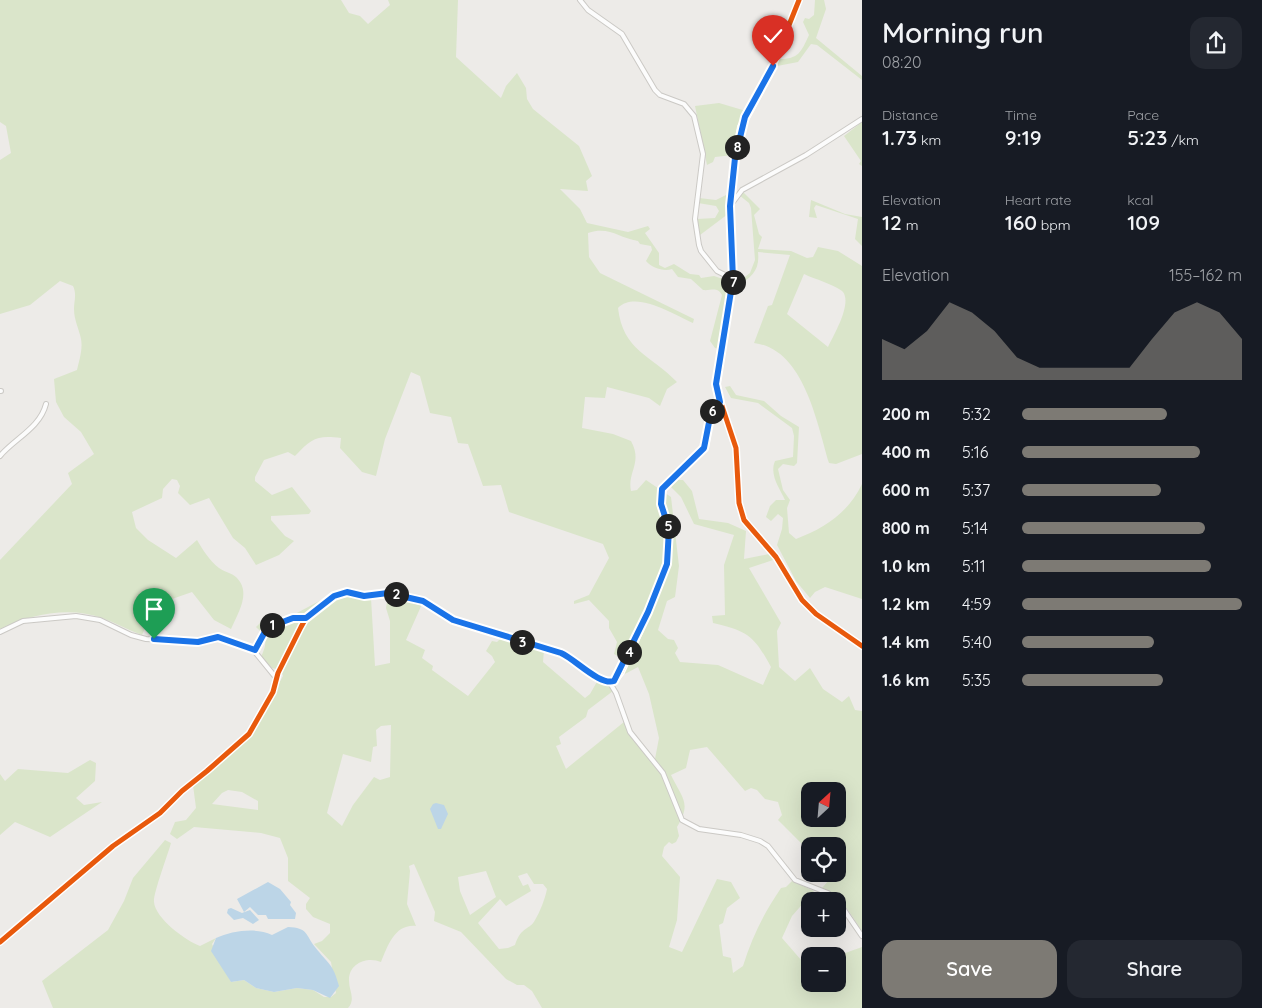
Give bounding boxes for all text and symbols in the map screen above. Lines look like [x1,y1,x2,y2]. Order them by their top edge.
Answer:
pin [752,15,794,66]
text: Morning run [882,15,1043,50]
button: share [1190,17,1242,69]
icon: check [759,22,787,50]
text: 08:20 [882,52,922,72]
text: Distance [882,106,938,124]
text: Time [1005,106,1037,124]
text: Pace [1127,106,1159,124]
text: 1.73 [882,124,917,150]
text: 9:19 [1005,124,1042,150]
text: 5:23 [1127,124,1167,150]
text: km [917,131,941,149]
text: /km [1167,131,1199,149]
pin: 8 [724,134,750,160]
text: 8 [734,138,741,156]
text: Elevation [882,191,941,209]
text: Heart rate [1005,191,1071,209]
text: kcal [1127,191,1153,209]
text: 12 [882,209,902,235]
text: 160 [1005,209,1037,235]
text: 109 [1127,209,1160,235]
text: m [902,216,918,234]
text: bpm [1037,216,1071,234]
text: Elevation [882,265,949,285]
text: 155–162 m [1169,265,1242,285]
pin: 7 [720,270,746,294]
text: 7 [730,273,737,291]
pin: 6 [700,398,724,424]
text: 6 [709,402,716,420]
text: 200 m [882,404,930,424]
text: 5:32 [962,404,991,424]
text: 400 m [882,442,930,462]
text: 5:16 [962,442,988,462]
text: 600 m [882,480,930,500]
text: 5:37 [962,480,990,500]
pin: 5 [656,514,680,538]
text: 5 [664,517,673,535]
text: 800 m [882,518,930,538]
text: 5:14 [962,518,988,538]
text: 1.0 km [882,556,930,576]
text: 5:11 [962,556,986,576]
pin: 2 [384,582,408,606]
text: 2 [393,585,400,603]
pin [133,588,175,639]
text: 1.2 km [882,594,930,614]
text: 4:59 [962,594,991,614]
icon: arrive [140,595,168,623]
pin: 1 [260,612,284,638]
text: 1 [270,616,275,634]
pin: 3 [510,630,534,654]
text: 1.4 km [882,632,929,652]
text: 5:40 [962,632,992,652]
text: 3 [519,633,526,651]
pin: 4 [616,640,642,664]
text: 4 [625,643,634,661]
text: 1.6 km [882,670,929,690]
text: 5:35 [962,670,991,690]
north arrow [801,782,846,828]
map controls [801,782,846,992]
button: locate [801,837,846,882]
button: + [801,892,846,937]
button: Save [882,940,1057,998]
button: Share [1067,940,1242,998]
button: − [801,947,846,992]

